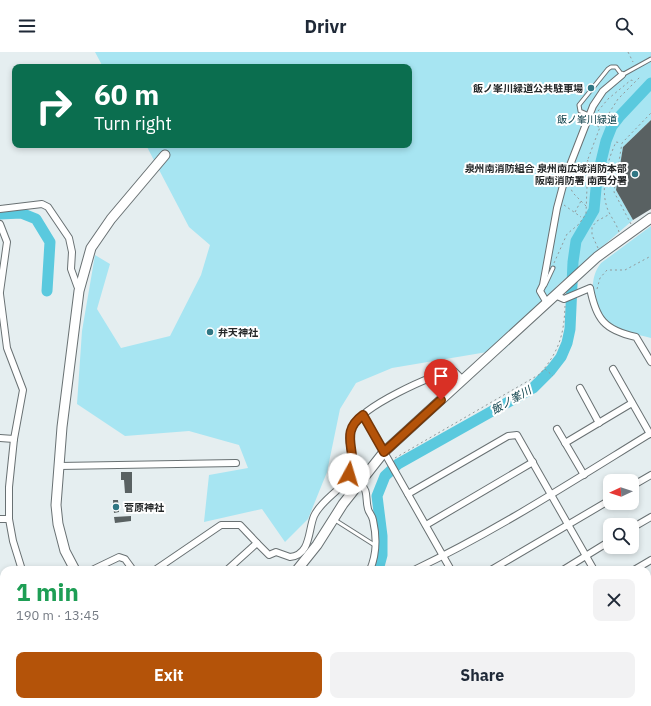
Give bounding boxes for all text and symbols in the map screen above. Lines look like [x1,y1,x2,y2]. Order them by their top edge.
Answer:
icon: menu [16,15,38,37]
text: Drivr [305,15,346,38]
icon: search [613,15,635,37]
text: 60 m [94,76,159,113]
icon: right [28,80,80,132]
place label: 飯ノ峯川緑道公共駐車場 [473,82,583,95]
marker: 飯ノ峯川緑道公共駐車場 [586,83,596,93]
text: Turn right [94,112,172,135]
park label: 飯ノ峯川緑道 [557,113,617,126]
place label: 泉州南消防組合 泉州南広域消防本部 阪南消防署 南西分署 [465,162,627,187]
marker: 泉州南消防組合 泉州南広域消防本部 阪南消防署 南西分署 [630,169,640,179]
place label: 弁天神社 [218,326,259,339]
marker: 弁天神社 [205,327,215,337]
pin [424,359,458,400]
icon: arrive [430,365,452,387]
water label: 飯ノ峯川 [488,382,534,417]
position arrow [328,453,370,495]
north arrow [603,474,639,510]
map controls [603,474,639,554]
place label: 菅原神社 [124,501,165,514]
marker: 菅原神社 [111,502,121,512]
button: search [603,518,639,554]
text: 1 min [16,576,79,608]
button: close [593,579,635,621]
text: 190 m · 13:45 [16,607,99,624]
button: Exit [16,652,322,698]
button: Share [330,652,635,698]

